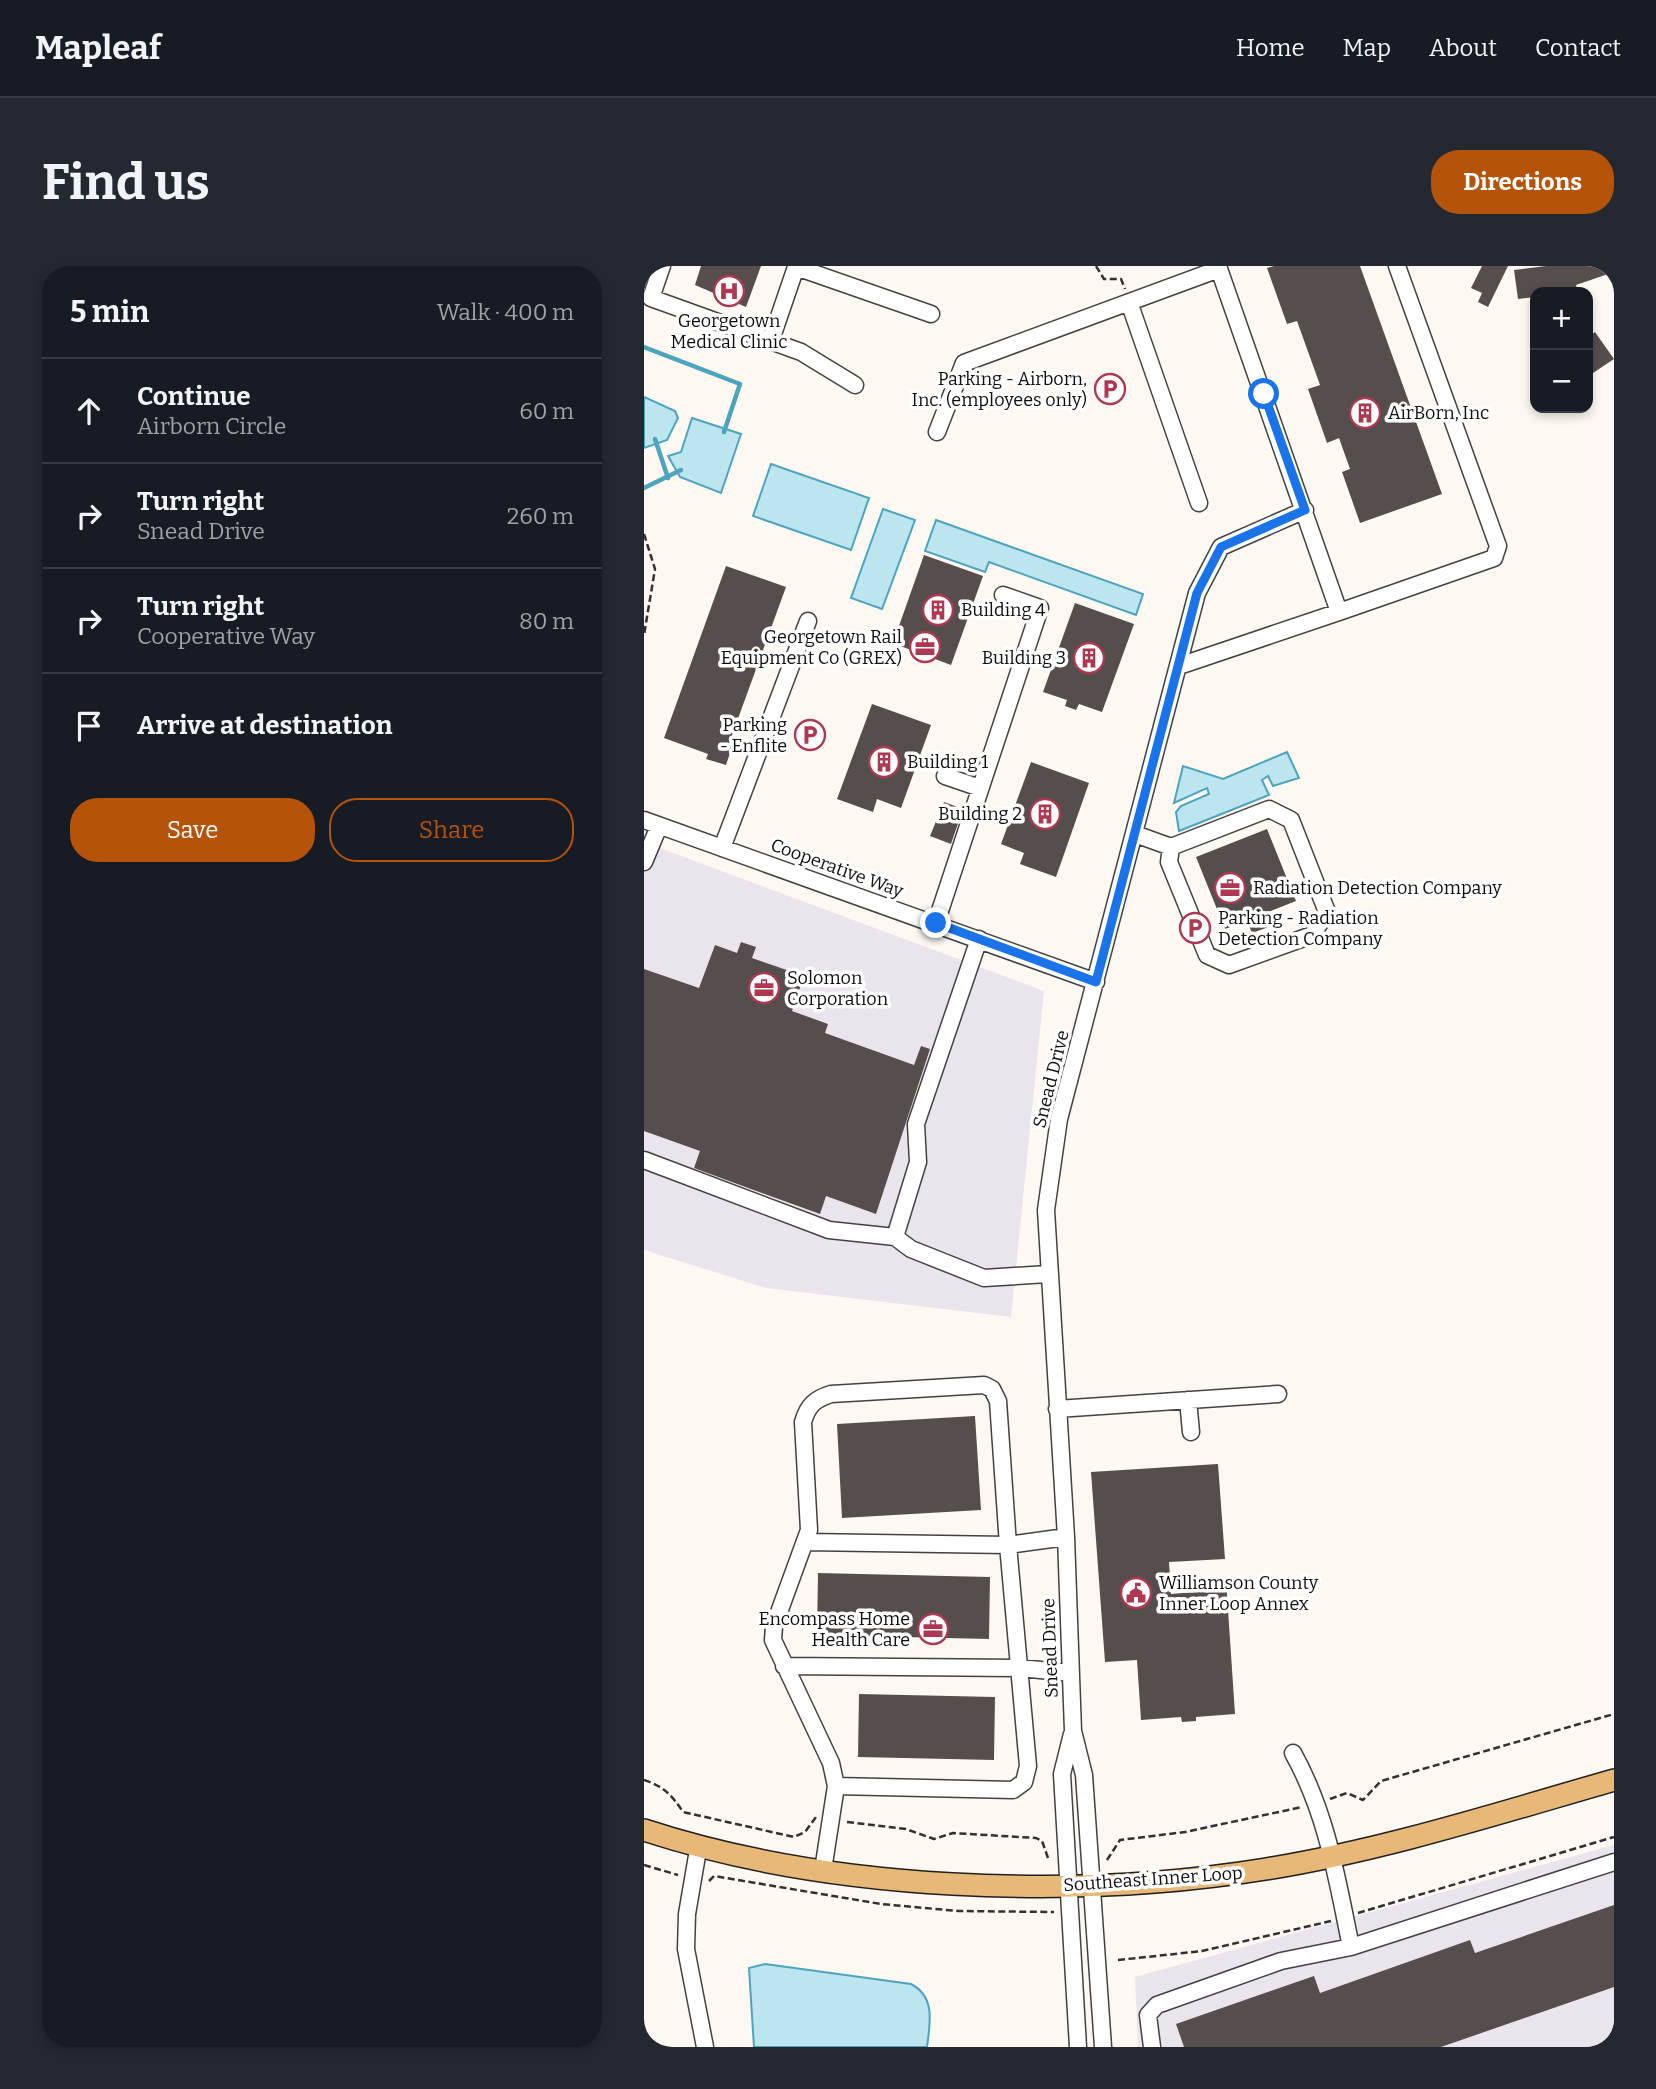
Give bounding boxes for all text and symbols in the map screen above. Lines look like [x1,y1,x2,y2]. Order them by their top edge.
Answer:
text: Mapleaf [35,28,161,68]
text: Home [1236,34,1305,62]
text: Map [1343,34,1391,62]
text: About [1429,34,1497,62]
text: Contact [1535,34,1621,62]
button: Directions [1431,150,1614,214]
text: Find us [42,153,210,212]
hospital icon: Georgetown Medical Clinic [712,274,746,308]
map controls [1530,287,1593,413]
button: + [1530,287,1593,350]
text: 5 min [70,294,149,330]
text: Walk · 400 m [437,298,574,326]
place label: Georgetown Medical Clinic [671,310,787,353]
button: − [1530,350,1593,413]
place label: Parking - Airborn, Inc. (employees only) [912,368,1087,411]
parking icon: Parking - Airborn, Inc. (employees only) [1093,372,1127,406]
route start [1248,378,1279,409]
text: Continue [137,381,251,412]
icon: ahead [70,392,108,430]
building icon: AirBorn, Inc [1348,396,1382,430]
text: 60 m [519,397,574,425]
place label: AirBorn, Inc [1388,402,1489,424]
text: Airborn Circle [137,412,286,440]
text: Turn right [137,486,264,517]
icon: right [70,497,108,535]
text: 260 m [507,502,574,530]
text: Snead Drive [137,517,265,545]
text: Turn right [137,591,264,622]
building icon: Building 4 [921,593,955,627]
place label: Building 4 [961,599,1046,621]
icon: right [70,602,108,640]
text: 80 m [519,607,574,635]
text: Cooperative Way [137,622,315,650]
place label: Georgetown Rail Equipment Co (GREX) [721,626,902,669]
office icon: Georgetown Rail Equipment Co (GREX) [908,630,942,664]
building icon: Building 3 [1072,641,1106,675]
place label: Building 3 [982,647,1066,669]
icon: arrive [70,707,108,745]
text: Arrive at destination [137,710,392,741]
place label: Parking - Enflite [720,714,787,757]
parking icon: Parking - Enflite [793,718,827,752]
building icon: Building 1 [867,745,901,779]
place label: Building 1 [907,751,989,773]
building icon: Building 2 [1028,797,1062,831]
button: Save [70,798,315,862]
button: Share [329,798,574,862]
place label: Building 2 [938,803,1022,825]
street label: Cooperative Way [768,834,907,902]
office icon: Radiation Detection Company [1213,871,1247,905]
place label: Radiation Detection Company [1253,877,1502,899]
route end [920,907,951,938]
place label: Parking - Radiation Detection Company [1218,907,1383,950]
parking icon: Parking - Radiation Detection Company [1178,911,1212,945]
place label: Solomon Corporation [787,967,889,1010]
office icon: Solomon Corporation [747,971,781,1005]
street label: Snead Drive [1028,1028,1074,1130]
place label: Williamson County Inner Loop Annex [1159,1572,1319,1615]
public building icon: Williamson County Inner Loop Annex [1119,1576,1153,1610]
street label: Snead Drive [1037,1598,1063,1698]
place label: Encompass Home Health Care [758,1608,910,1651]
office icon: Encompass Home Health Care [916,1612,950,1646]
street label: Southeast Inner Loop [1063,1862,1243,1896]

